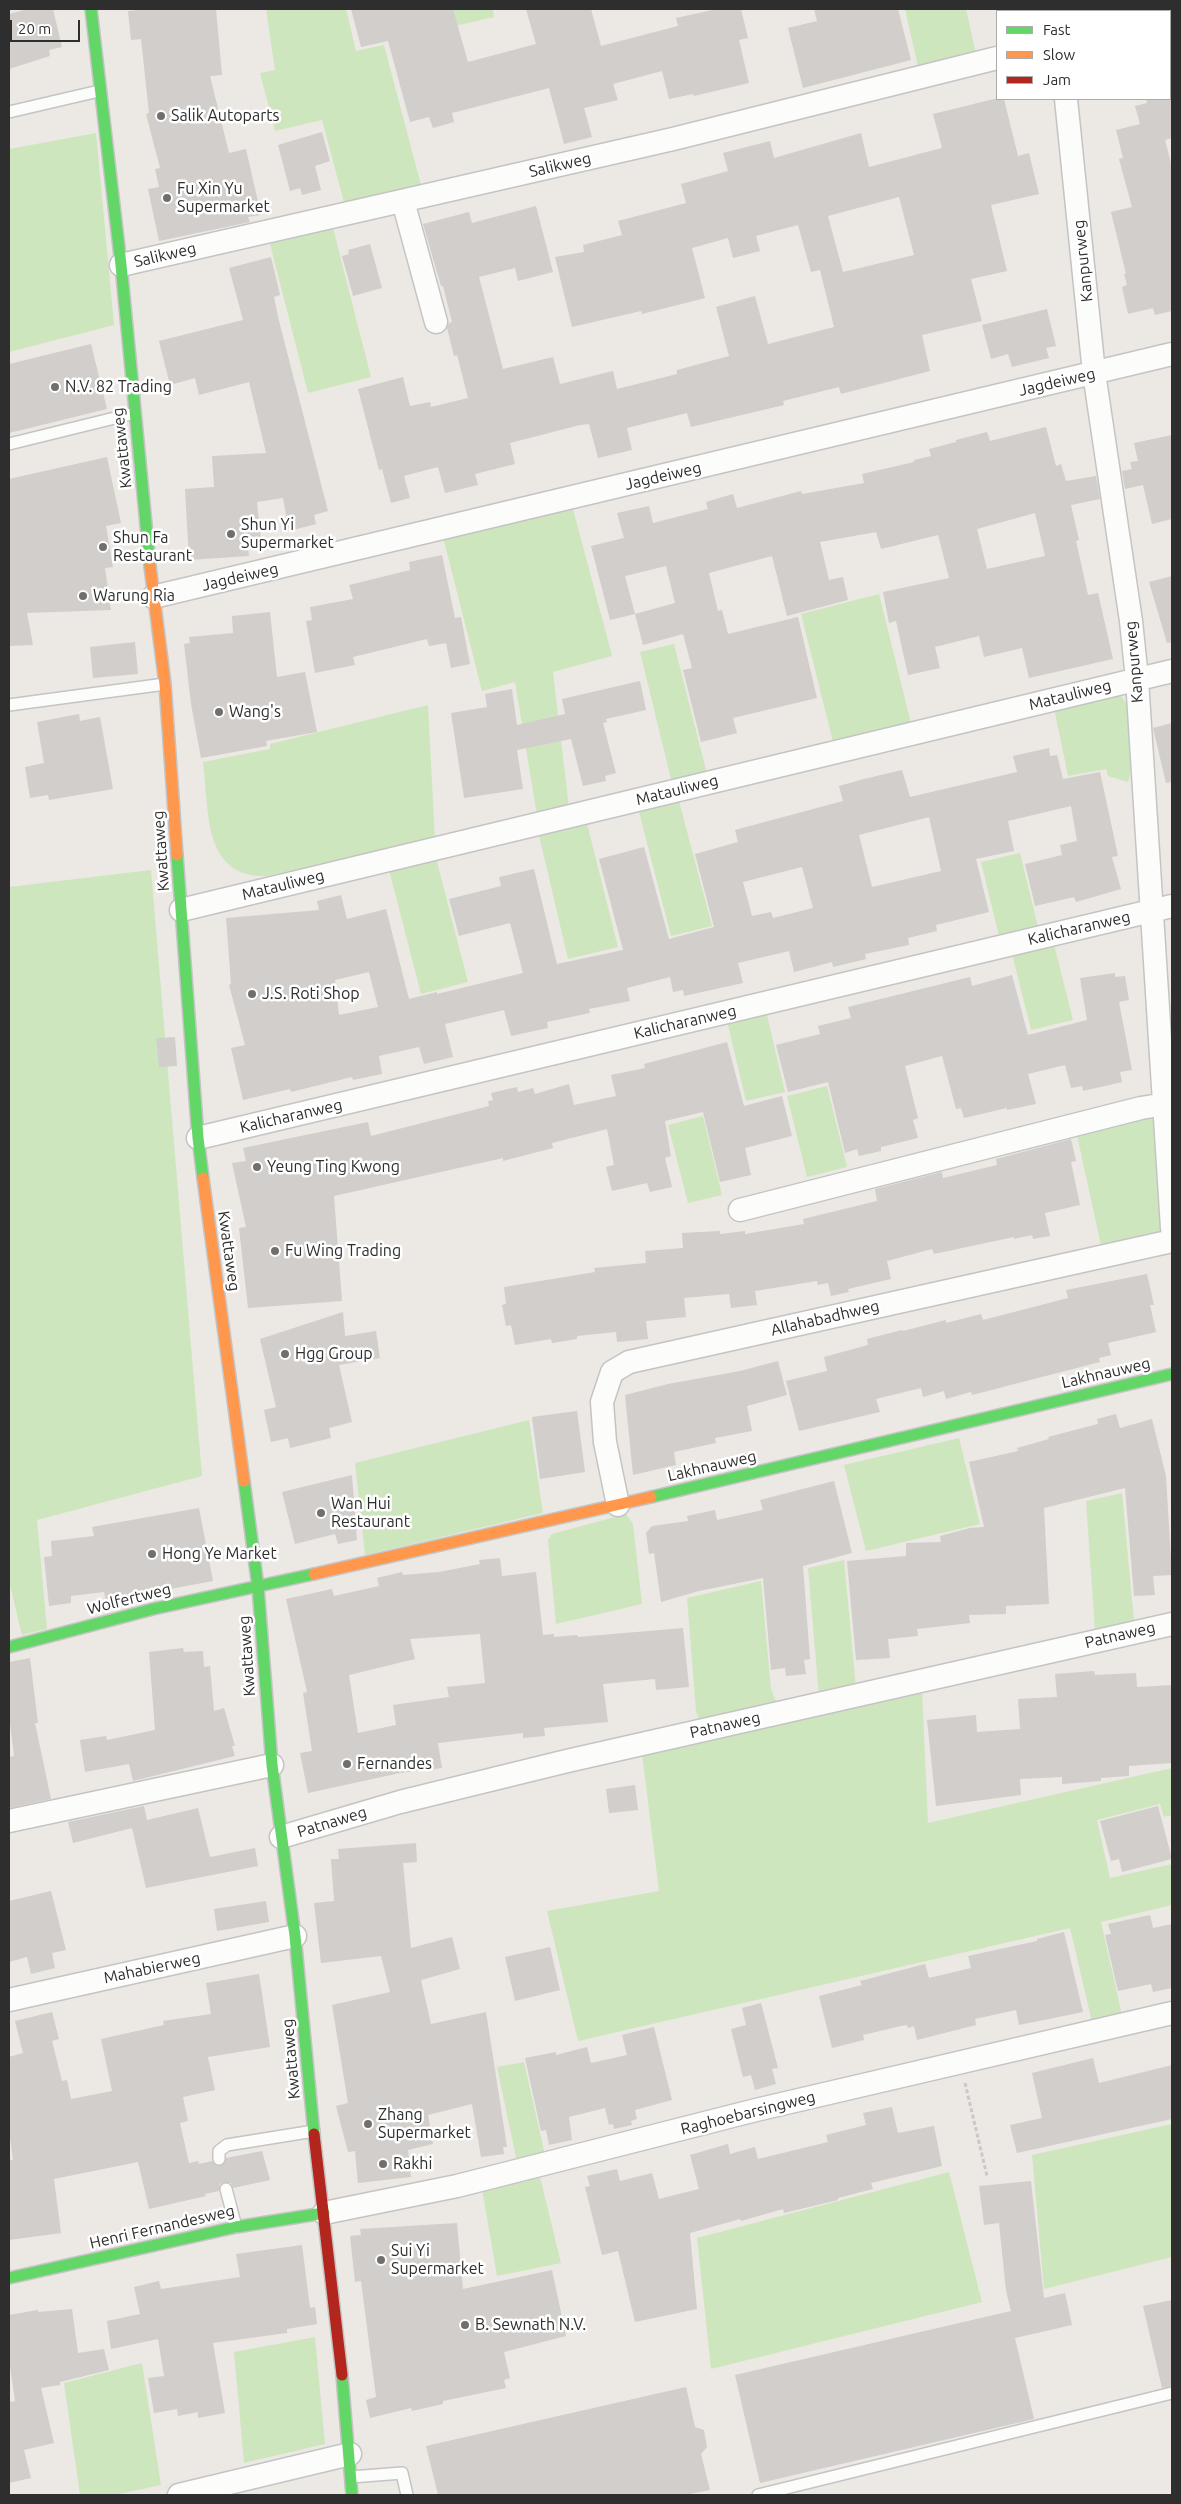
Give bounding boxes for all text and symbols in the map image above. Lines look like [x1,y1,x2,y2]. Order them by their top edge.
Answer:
scale bar [12,10,82,42]
legend [996,10,1171,100]
text: 20 m [18,20,51,37]
text: Fast [1043,21,1070,38]
text: Slow [1043,46,1075,63]
text: Jam [1043,71,1071,88]
place label: Salik Autoparts [171,106,279,126]
marker: Salik Autoparts [155,110,167,122]
street label: Salikweg [527,149,593,181]
place label: Fu Xin Yu Supermarket [177,179,270,217]
marker: Fu Xin Yu Supermarket [161,192,173,204]
street label: Kanpurweg [1069,219,1097,303]
street label: Salikweg [132,239,198,271]
street label: Jagdeiweg [1017,364,1097,400]
place label: N.V. 82 Trading [65,377,172,397]
marker: N.V. 82 Trading [49,381,61,393]
street label: Kwattaweg [108,407,136,489]
street label: Jagdeiweg [623,458,703,494]
place label: Shun Yi Supermarket [241,515,334,553]
place label: Shun Fa Restaurant [113,528,192,566]
marker: Shun Yi Supermarket [225,528,237,540]
marker: Shun Fa Restaurant [97,541,109,553]
street label: Jagdeiweg [200,559,280,595]
place label: Warung Ria [93,586,175,606]
marker: Warung Ria [77,590,89,602]
street label: Kanpurweg [1121,620,1147,704]
street label: Matauliweg [1027,675,1113,715]
place label: Wang's [229,702,281,722]
marker: Wang's [213,706,225,718]
street label: Matauliweg [634,770,720,810]
street label: Kwattaweg [149,810,173,892]
street label: Matauliweg [240,865,326,905]
street label: Kalicharanweg [1026,907,1132,949]
place label: J.S. Roti Shop [262,984,360,1004]
marker: J.S. Roti Shop [246,988,258,1000]
street label: Kalicharanweg [632,1001,738,1043]
street label: Kalicharanweg [238,1095,344,1137]
place label: Yeung Ting Kwong [267,1157,400,1177]
marker: Yeung Ting Kwong [251,1161,263,1173]
street label: Kwattaweg [214,1210,244,1292]
place label: Fu Wing Trading [285,1241,401,1261]
marker: Fu Wing Trading [269,1245,281,1257]
street label: Allahabadhweg [769,1296,881,1340]
place label: Hgg Group [295,1344,373,1364]
marker: Hgg Group [279,1348,291,1360]
street label: Lakhnauweg [1060,1353,1152,1393]
street label: Lakhnauweg [666,1446,758,1486]
place label: Wan Hui Restaurant [331,1494,410,1532]
marker: Wan Hui Restaurant [315,1507,327,1519]
place label: Hong Ye Market [162,1544,277,1564]
marker: Hong Ye Market [146,1548,158,1560]
street label: Wolfertweg [85,1579,173,1619]
street label: Kwattaweg [235,1615,259,1697]
street label: Patnaweg [1083,1618,1157,1652]
street label: Patnaweg [688,1708,762,1742]
place label: Fernandes [357,1754,432,1774]
marker: Fernandes [341,1758,353,1770]
street label: Patnaweg [295,1802,369,1842]
street label: Mahabierweg [102,1948,202,1988]
street label: Kwattaweg [278,2018,304,2100]
street label: Raghoebarsingweg [679,2087,817,2139]
place label: Zhang Supermarket [378,2105,471,2143]
marker: Zhang Supermarket [362,2118,374,2130]
place label: Rakhi [393,2154,432,2174]
marker: Rakhi [377,2158,389,2170]
street label: Henri Fernandesweg [88,2201,236,2253]
place label: Sui Yi Supermarket [391,2241,484,2279]
marker: Sui Yi Supermarket [375,2254,387,2266]
place label: B. Sewnath N.V. [475,2315,586,2335]
marker: B. Sewnath N.V. [459,2319,471,2331]

